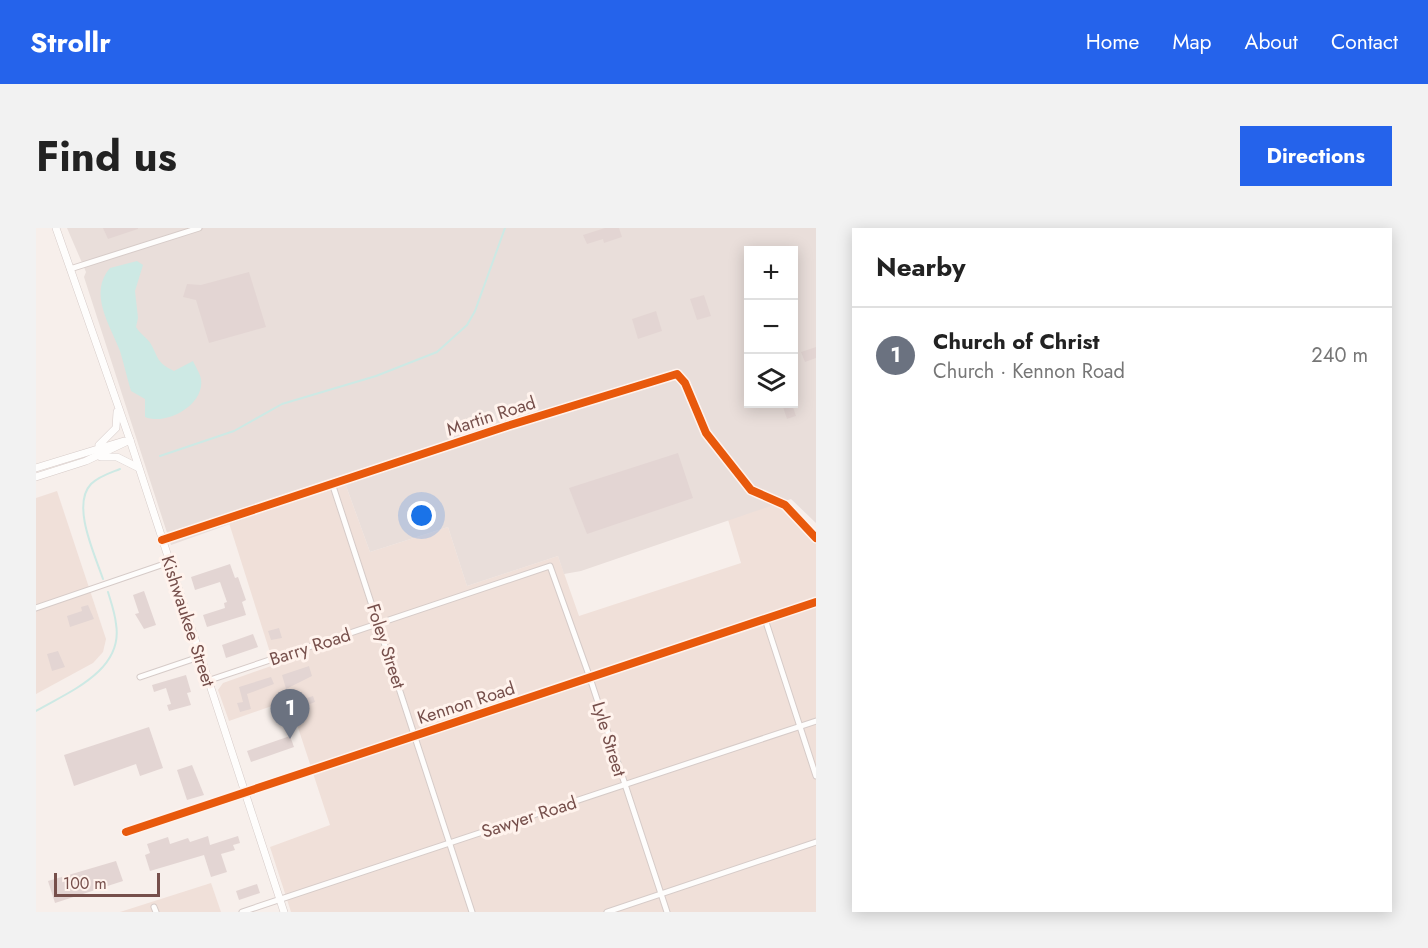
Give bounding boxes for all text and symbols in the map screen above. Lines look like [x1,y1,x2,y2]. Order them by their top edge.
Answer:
text: Strollr [30,22,111,63]
text: Home [1086,27,1139,57]
text: Map [1172,27,1212,57]
text: About [1245,27,1298,57]
text: Contact [1331,27,1398,57]
text: Find us [36,126,177,187]
button: Directions [1240,126,1392,186]
map controls [744,246,798,408]
button: + [744,246,798,300]
text: Nearby [876,248,965,286]
button: − [744,300,798,354]
text: Church of Christ [933,325,1100,357]
text: 1 [890,341,901,370]
text: 240 m [1311,341,1368,370]
button: layers [744,354,798,408]
text: Church · Kennon Road [933,357,1125,386]
street label: Martin Road [443,389,539,443]
your location [407,501,436,530]
street label: Kishwaukee Street [155,552,222,690]
street label: Foley Street [360,600,412,692]
street label: Barry Road [266,622,354,672]
street label: Kennon Road [414,675,518,731]
pin: 1 [270,690,310,739]
street label: Lyle Street [585,698,633,780]
street label: Sawyer Road [478,789,580,845]
scale bar [54,870,160,898]
text: 100 m [63,872,107,895]

